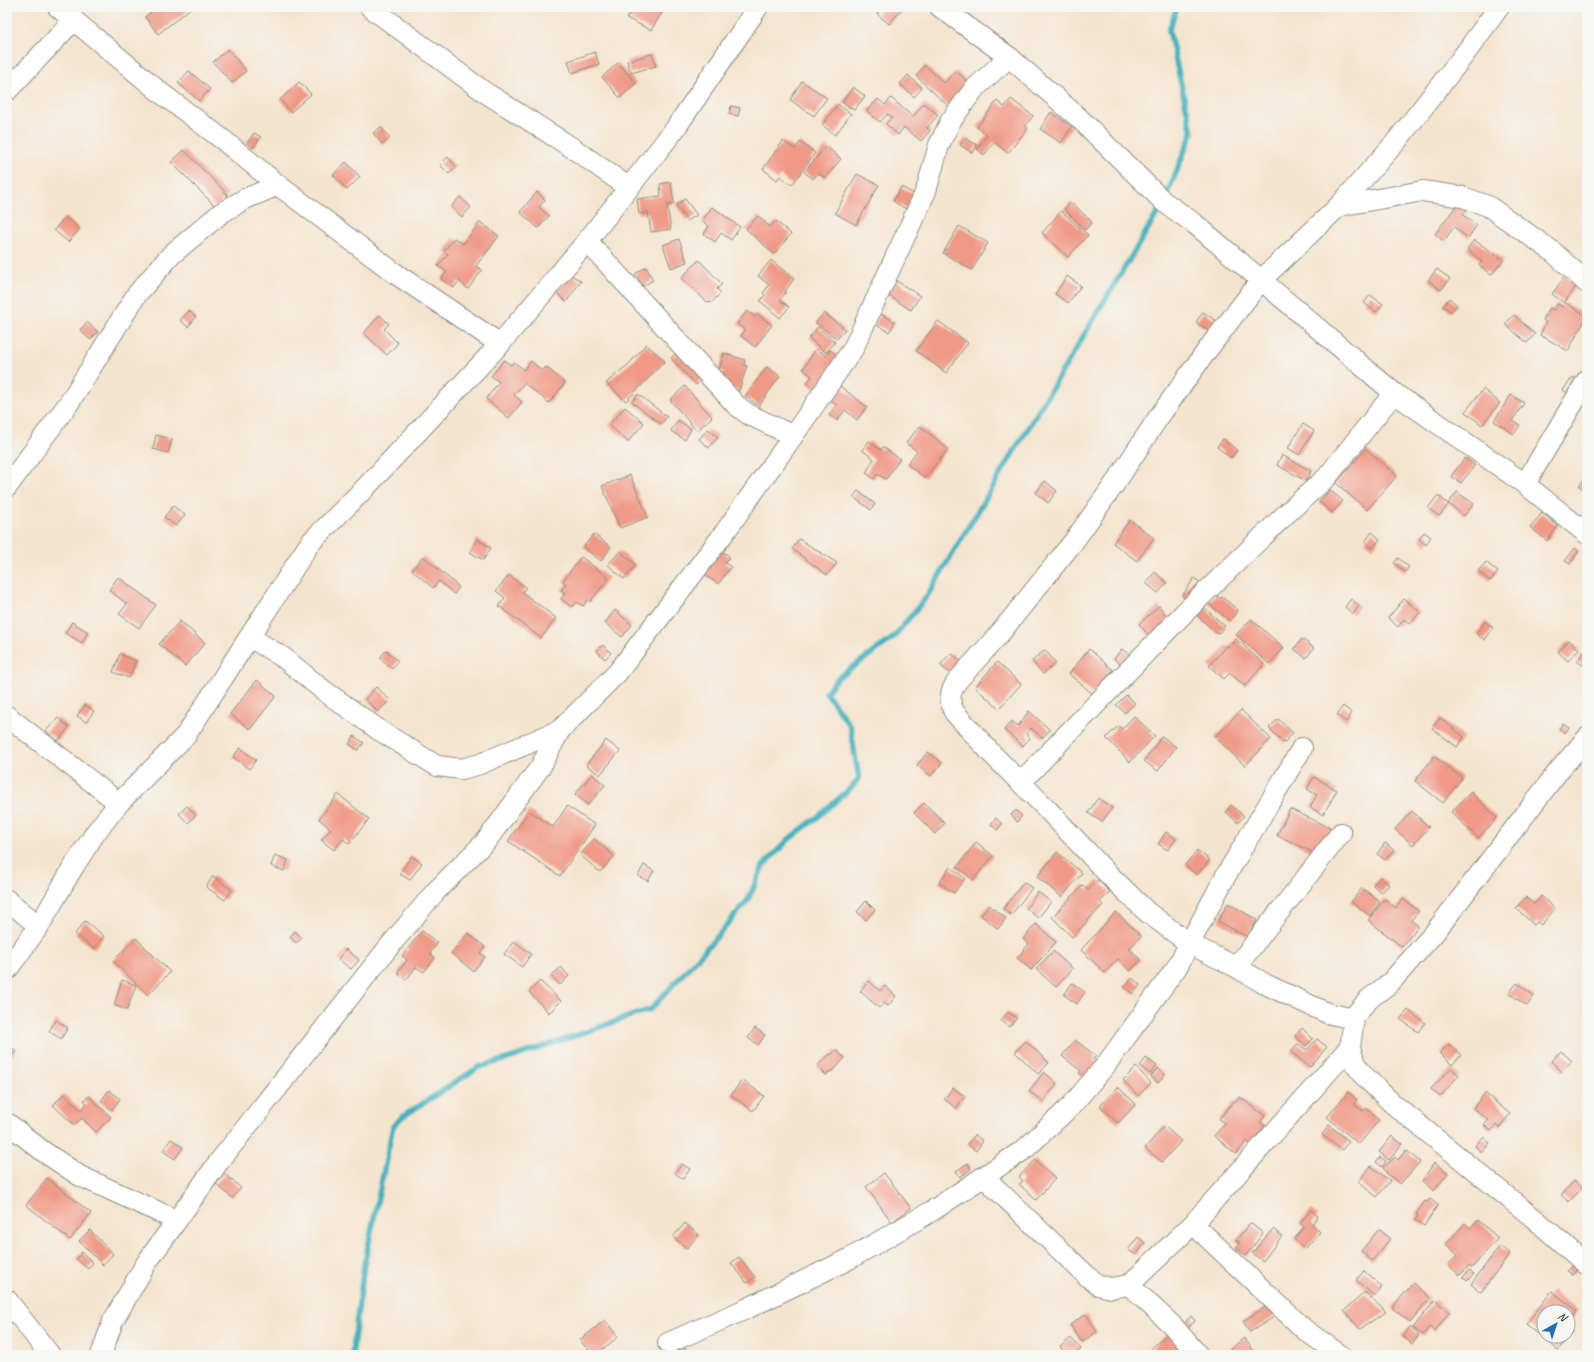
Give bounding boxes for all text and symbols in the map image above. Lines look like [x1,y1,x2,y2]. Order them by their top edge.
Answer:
north arrow [1536,1304,1576,1344]
text: N [1555,1309,1571,1325]

